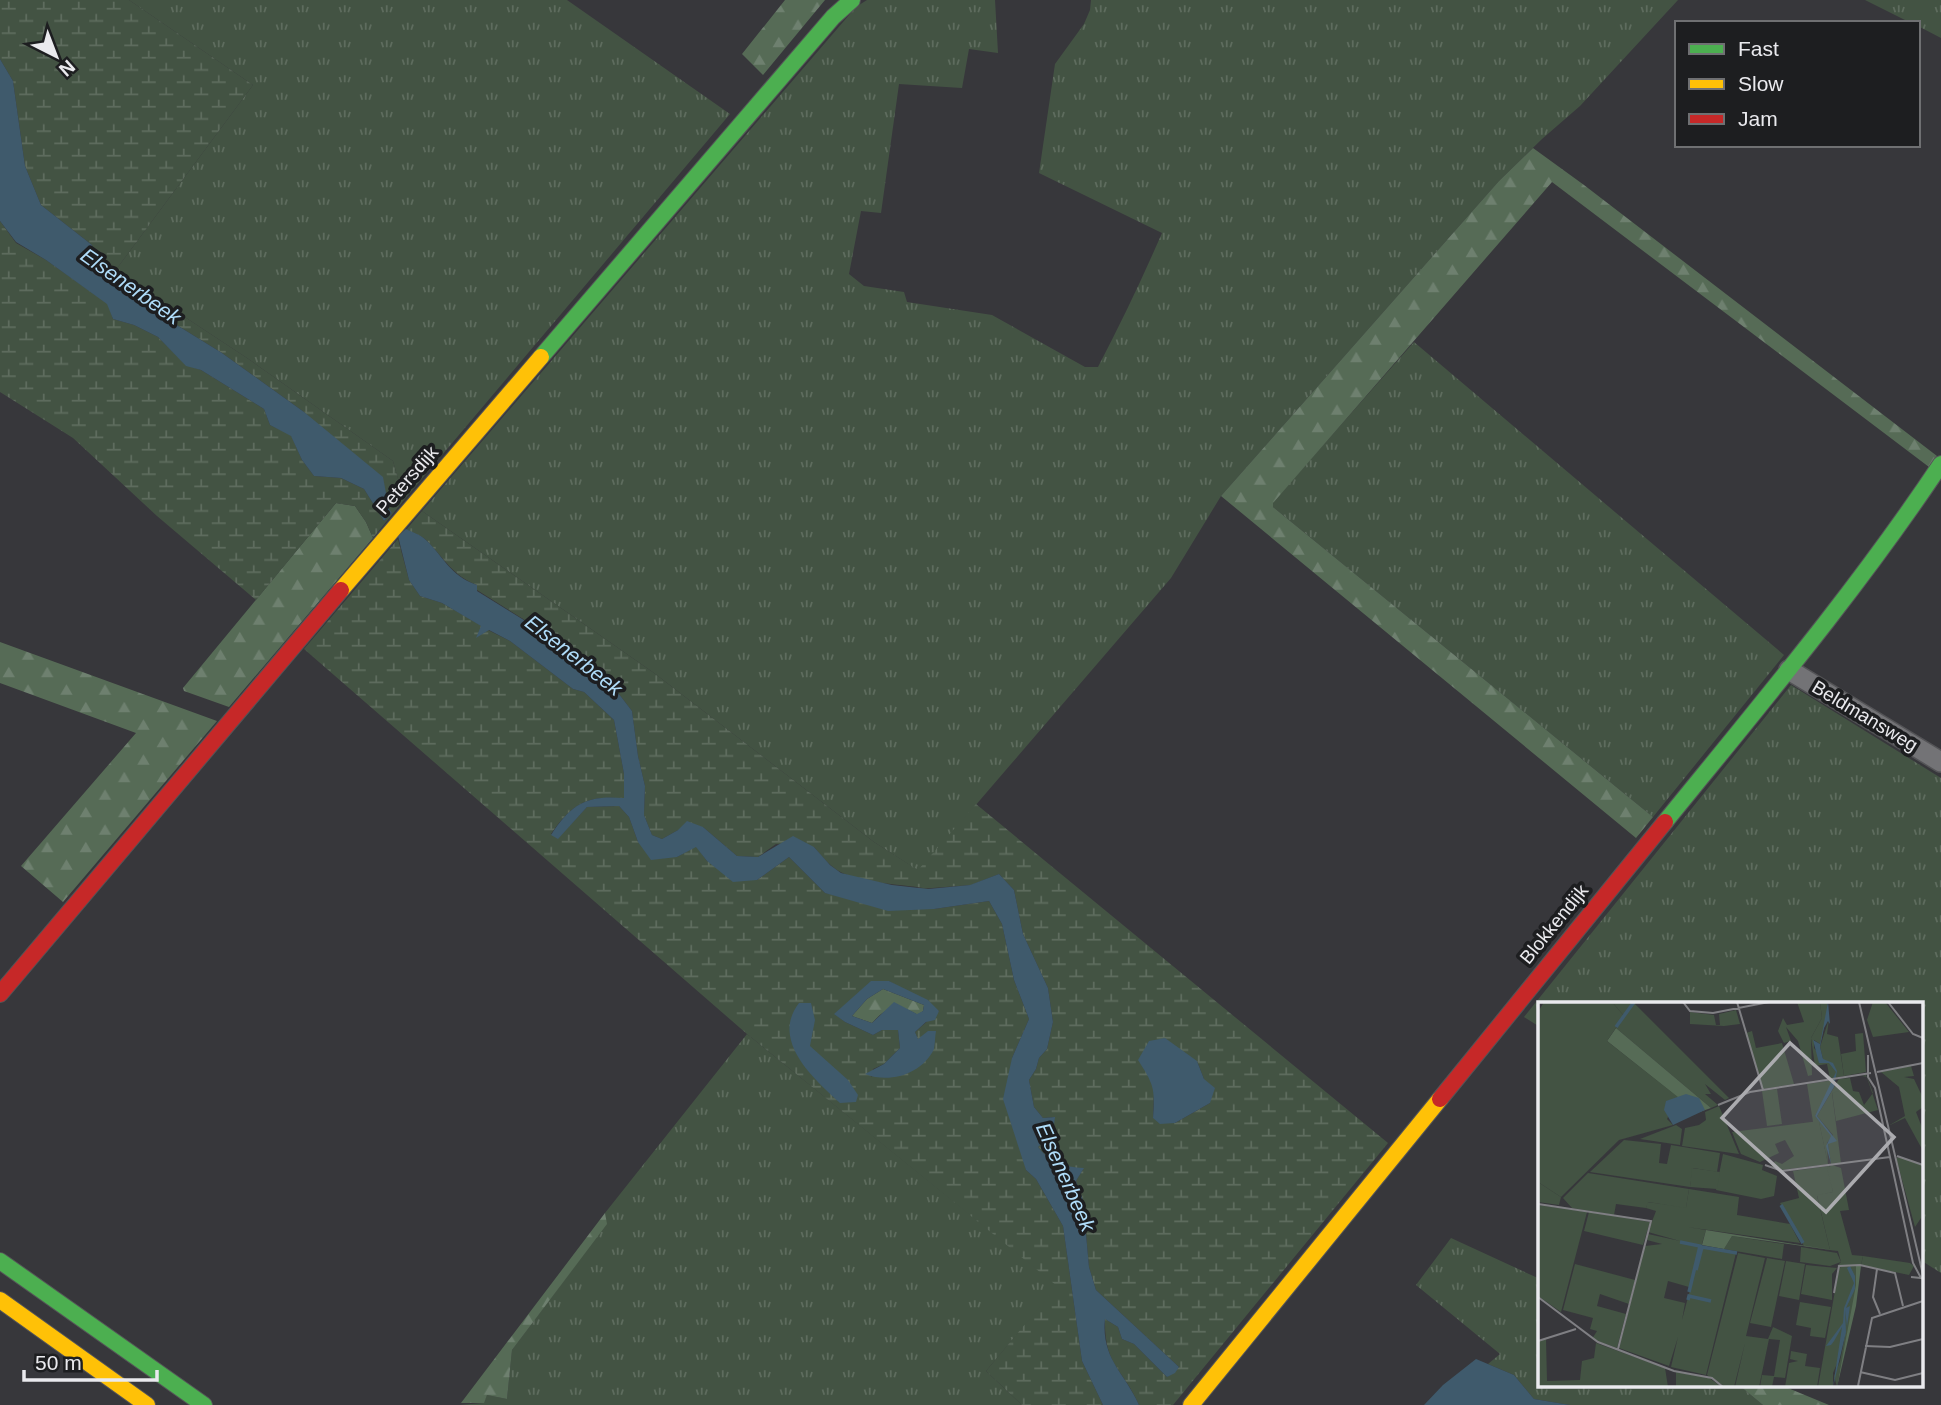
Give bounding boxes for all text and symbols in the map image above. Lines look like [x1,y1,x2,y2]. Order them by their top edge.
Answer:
north arrow [21,21,91,91]
legend [1675,21,1920,147]
text: Fast [1738,37,1779,60]
text: N [55,56,79,81]
text: Slow [1738,72,1784,95]
text: Jam [1738,107,1778,130]
water label: Elsenerbeek [77,243,187,330]
street label: Petersdijk [372,441,443,518]
water label: Elsenerbeek [521,610,628,701]
street label: Beldmansweg [1808,676,1922,756]
street label: Blokkendijk [1516,880,1593,968]
inset map [1538,1002,1924,1388]
water label: Elsenerbeek [1032,1119,1101,1236]
scale bar [24,1338,158,1382]
text: 50 m [35,1351,82,1374]

